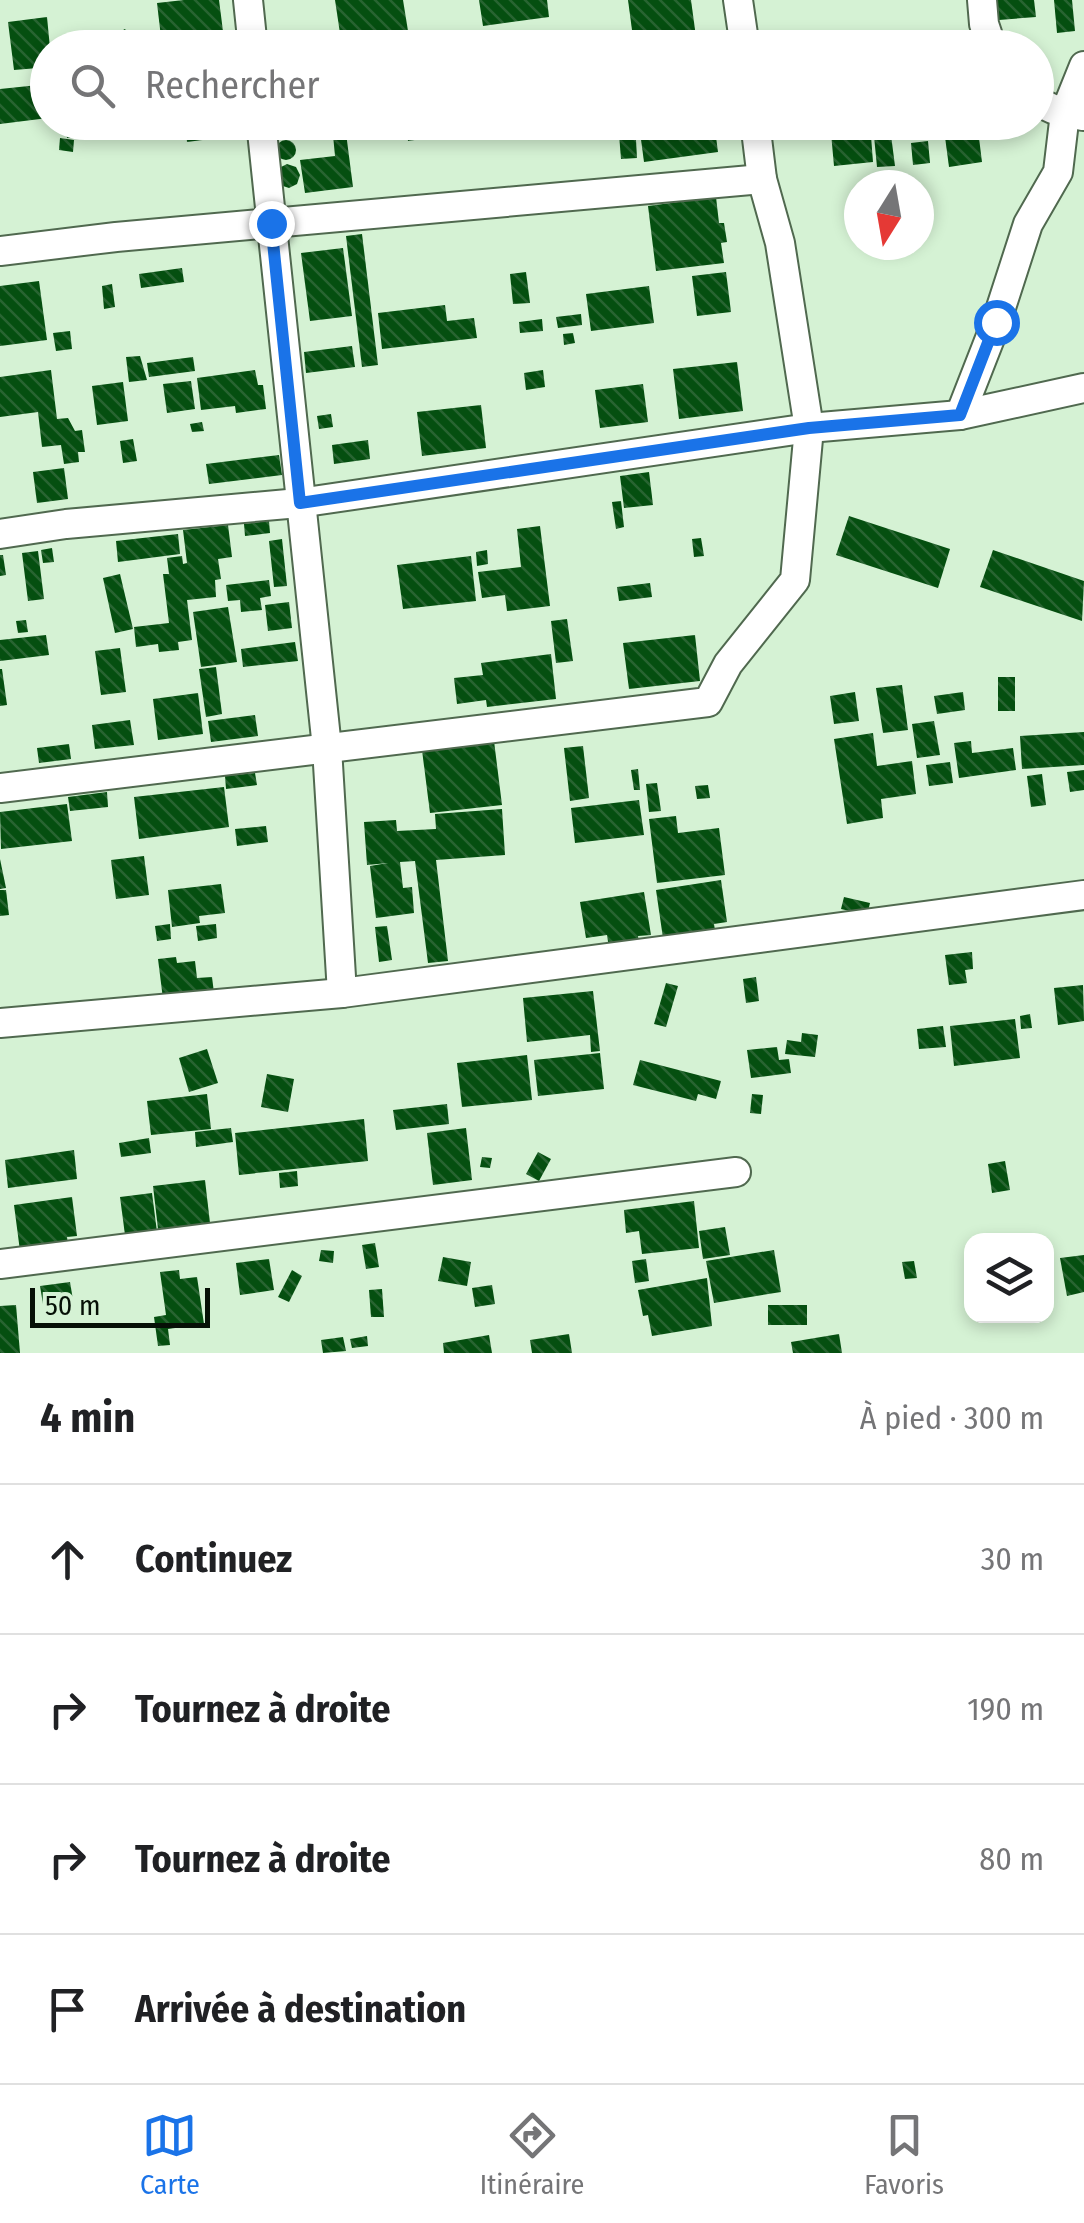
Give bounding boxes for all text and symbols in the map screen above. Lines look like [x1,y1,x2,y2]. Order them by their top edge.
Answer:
search box [30,30,1054,140]
icon: search [65,58,120,113]
text: Rechercher [145,62,320,108]
north arrow [844,170,934,260]
route end [249,201,295,247]
route start [974,300,1020,346]
map controls [964,1233,1054,1323]
button: layers [964,1233,1054,1323]
scale bar [30,1283,210,1328]
text: 50 m [45,1289,101,1322]
text: 4 min [40,1393,135,1443]
text: À pied · 300 m [860,1399,1044,1437]
icon: ahead [40,1532,95,1587]
text: Continuez [135,1536,292,1582]
text: 30 m [981,1540,1044,1578]
icon: right [40,1682,95,1737]
text: Tournez à droite [135,1686,391,1732]
text: 190 m [967,1690,1044,1728]
icon: right [40,1832,95,1887]
text: Tournez à droite [135,1836,391,1882]
text: 80 m [979,1840,1044,1878]
icon: arrive [40,1982,95,2037]
text: Arrivée à destination [135,1986,466,2032]
tab: Carte [140,2108,200,2201]
tab: Itinéraire [480,2108,584,2201]
tab: Favoris [864,2108,944,2201]

